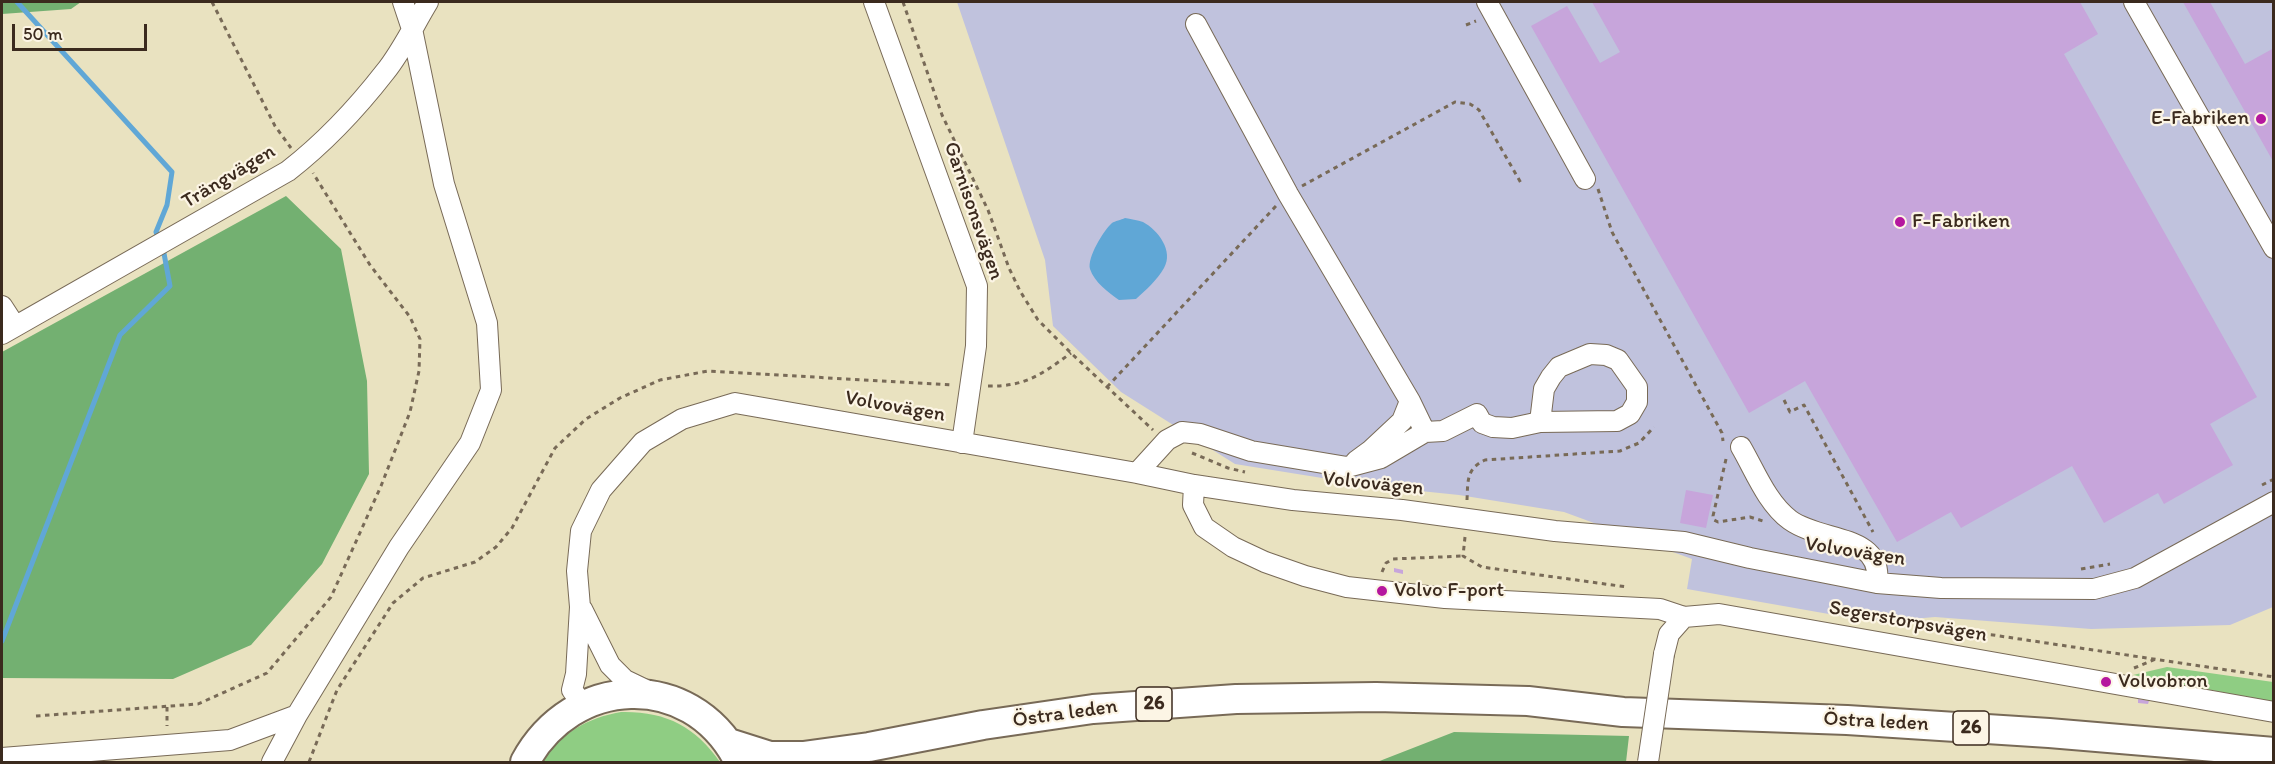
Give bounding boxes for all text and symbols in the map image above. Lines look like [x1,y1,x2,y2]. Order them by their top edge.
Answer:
scale bar [15,12,150,50]
text: 50 m [23,23,63,45]
place label: E-Fabriken [2151,106,2249,132]
marker: E-Fabriken [2254,112,2268,126]
street label: Trängvägen [178,139,280,215]
street label: Garnisonsvägen [938,139,1008,283]
place label: F-Fabriken [1912,209,2010,235]
marker: F-Fabriken [1893,215,1907,229]
street label: Volvovägen [843,386,947,428]
street label: Volvovägen [1321,466,1425,502]
street label: Volvovägen [1803,532,1907,572]
place label: Volvo F-port [1394,578,1504,604]
marker: Volvo F-port [1375,584,1389,598]
street label: Segerstorpsvägen [1827,596,1989,648]
place label: Volvobron [2118,669,2208,695]
marker: Volvobron [2099,675,2113,689]
road number: 26 [1136,687,1172,721]
street label: Östra leden [1011,694,1119,734]
street label: Östra leden [1823,707,1929,737]
road number: 26 [1953,711,1989,745]

